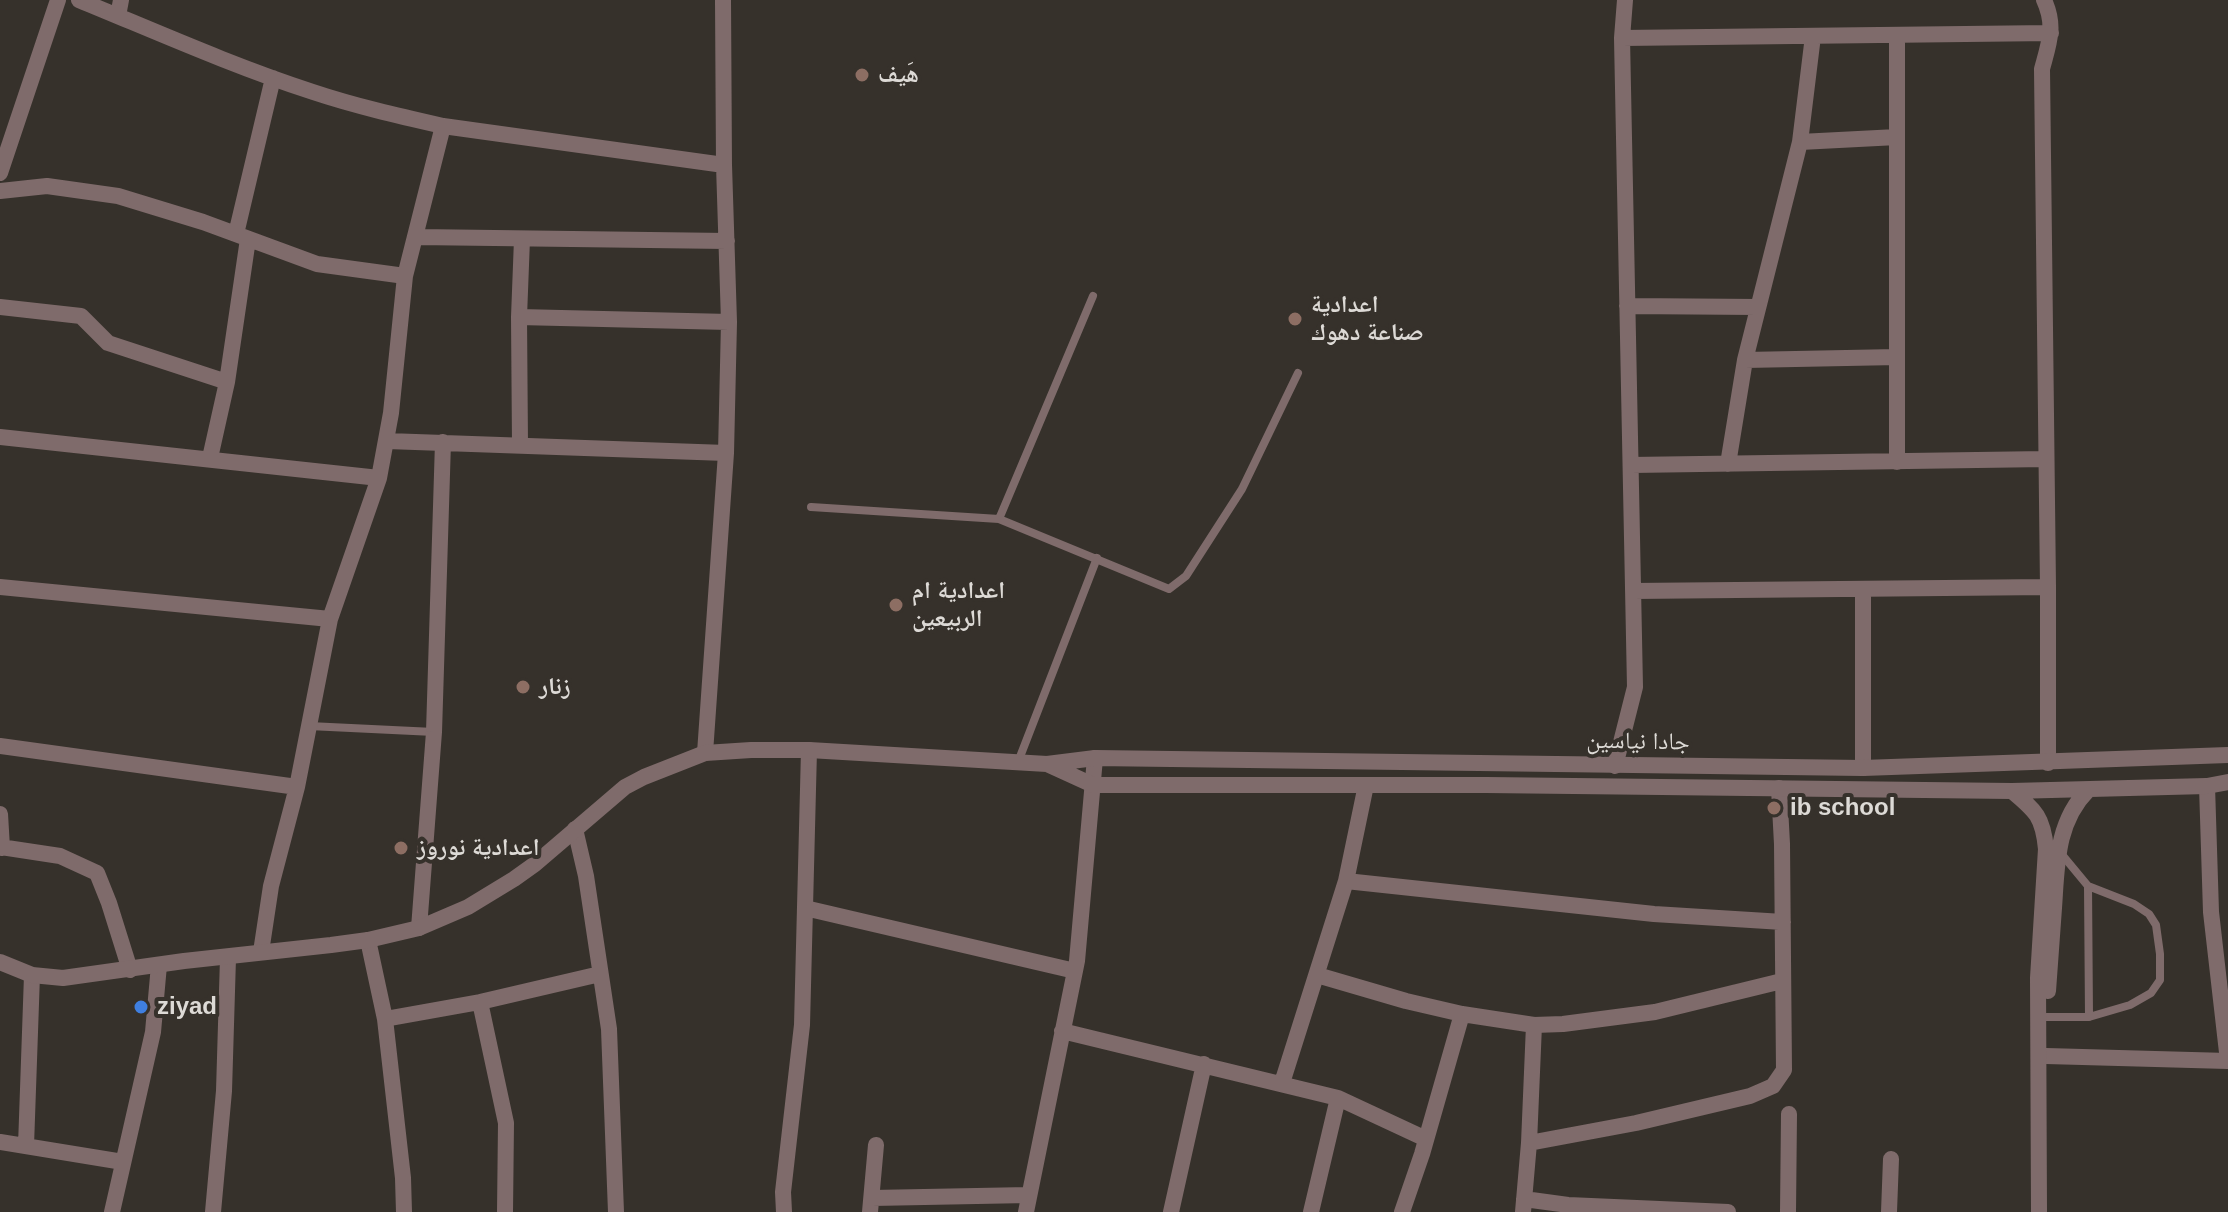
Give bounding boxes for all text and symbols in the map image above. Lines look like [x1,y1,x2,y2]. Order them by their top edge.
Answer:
place label: هَيف [878,61,919,89]
marker: هَيف [853,66,871,84]
place label: اعدادية صناعة دهوك [1311,291,1424,347]
marker: اعدادية صناعة دهوك [1286,310,1304,328]
place label: اعدادية ام الربيعين [912,577,1005,633]
marker: اعدادية ام الربيعين [887,596,905,614]
place label: زنار [539,673,571,701]
marker: زنار [514,678,532,696]
street label: جادا نیاسین [1586,727,1690,757]
place label: ib school [1790,794,1895,822]
marker: ib school [1765,799,1783,817]
place label: اعدادية نوروز [417,834,540,862]
marker: اعدادية نوروز [392,839,410,857]
place label: ziyad [157,993,217,1021]
marker: ziyad [132,998,150,1016]

